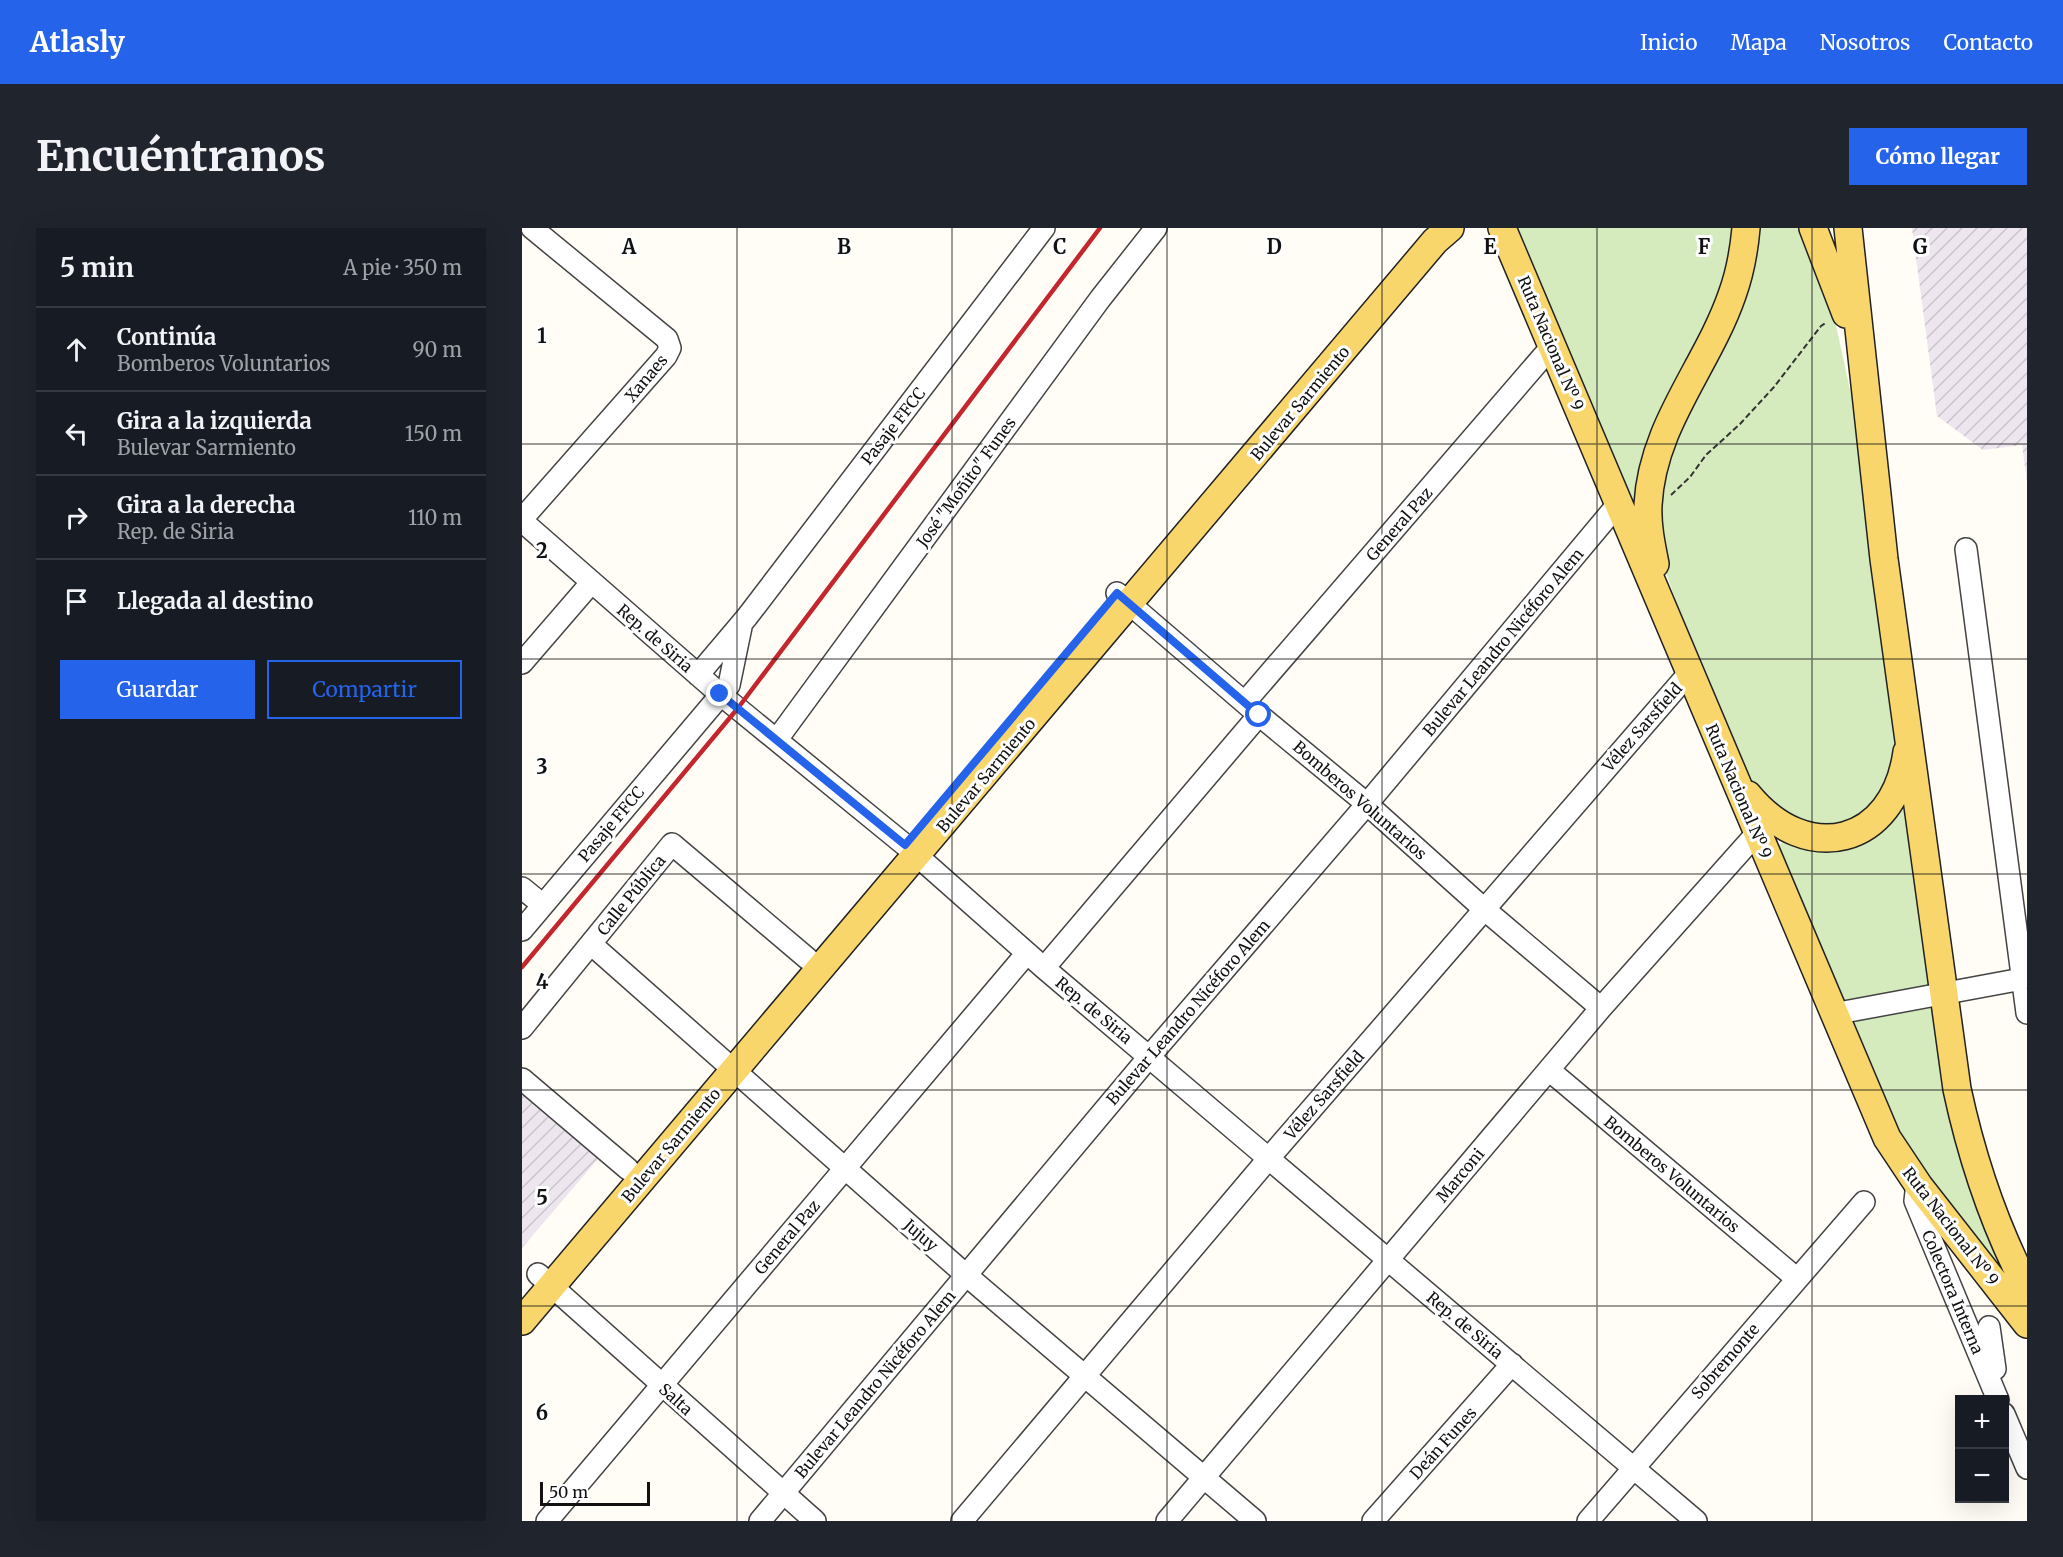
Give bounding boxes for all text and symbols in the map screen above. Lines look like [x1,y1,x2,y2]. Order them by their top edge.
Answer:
text: Atlasly [30,24,125,60]
text: Inicio [1640,29,1698,56]
text: Mapa [1731,29,1787,56]
text: Nosotros [1820,29,1910,56]
text: Contacto [1943,29,2033,56]
button: Cómo llegar [1849,128,2027,185]
text: Encuéntranos [36,130,325,182]
text: A [621,234,637,259]
text: B [837,234,851,259]
text: C [1053,234,1067,259]
text: D [1266,234,1282,259]
text: E [1483,234,1497,259]
text: F [1698,234,1711,259]
text: G [1913,234,1928,259]
text: 5 min [60,251,134,284]
text: A pie · 350 m [343,255,462,280]
street label: Ruta Nacional Nº 9 [1514,273,1588,413]
text: Continúa [117,323,216,351]
text: 1 [537,323,547,348]
icon: ahead [60,333,93,366]
text: 90 m [412,337,462,362]
street label: Bulevar Sarmiento [1246,342,1354,464]
street label: Xanaes [620,350,672,406]
text: Bomberos Voluntarios [117,351,330,376]
street label: Pasaje FFCC [857,383,929,469]
text: Gira a la izquierda [117,407,312,435]
street label: José "Moñito" Funes [912,413,1020,552]
icon: left [60,417,93,450]
text: 150 m [405,421,462,446]
text: Bulevar Sarmiento [117,435,296,460]
street label: General Paz [1362,483,1437,565]
text: Gira a la derecha [117,491,295,519]
icon: right [60,501,93,534]
text: 110 m [408,505,462,530]
text: Rep. de Siria [117,519,234,544]
text: 2 [536,538,548,563]
street label: Bulevar Leandro Nicéforo Alem [1418,544,1588,740]
icon: arrive [60,585,93,618]
text: Llegada al destino [117,587,313,615]
street label: Rep. de Siria [613,600,697,677]
button: Guardar [60,660,255,719]
button: Compartir [267,660,462,719]
street label: Vélez Sarsfield [1597,678,1686,776]
route end [706,680,732,706]
route start [1245,701,1271,727]
street label: Bulevar Sarmiento [932,714,1040,836]
street label: Ruta Nacional Nº 9 [1702,721,1776,861]
street label: Bomberos Voluntarios [1289,736,1431,864]
text: 3 [536,754,548,779]
street label: Pasaje FFCC [574,782,648,866]
street label: Calle Pública [593,850,670,939]
street label: Bulevar Leandro Nicéforo Alem [1102,915,1274,1109]
text: 4 [536,969,549,994]
street label: Rep. de Siria [1052,972,1137,1048]
street label: Vélez Sarsfield [1279,1046,1368,1144]
street label: Bulevar Sarmiento [617,1084,725,1206]
street label: Bomberos Voluntarios [1600,1111,1744,1237]
street label: Marconi [1432,1144,1488,1206]
street label: Ruta Nacional Nº 9 [1899,1163,2003,1289]
text: 5 [536,1185,548,1210]
street label: General Paz [750,1195,824,1278]
street label: Jujuy [899,1214,943,1256]
street label: Colectora Interna [1918,1227,1988,1357]
street label: Bulevar Leandro Nicéforo Alem [790,1286,960,1482]
street label: Rep. de Siria [1423,1287,1508,1363]
street label: Sobremonte [1687,1319,1763,1403]
street label: Salta [655,1379,697,1419]
map controls [1955,1395,2009,1503]
button: + [1955,1395,2009,1449]
text: 6 [536,1400,548,1425]
street label: Deán Funes [1405,1403,1481,1483]
button: − [1955,1449,2009,1503]
scale bar [540,1479,650,1506]
text: 50 m [549,1482,588,1502]

